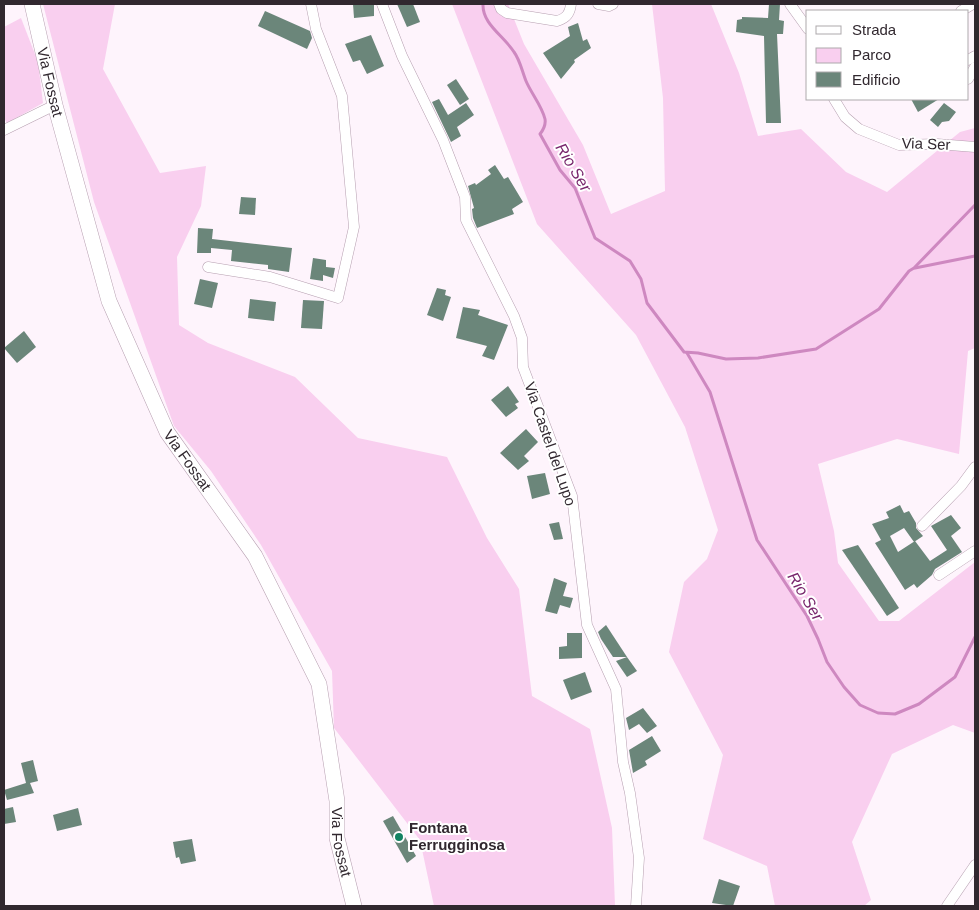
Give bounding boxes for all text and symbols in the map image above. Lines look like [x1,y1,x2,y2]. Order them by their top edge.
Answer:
legend [806,10,969,100]
text: Strada [852,21,897,38]
street label: Via Fossat [34,46,67,119]
text: Parco [852,46,891,63]
text: Edificio [852,71,900,88]
street label: Via Ser [901,134,951,153]
water label: Rio Ser [553,140,595,195]
street label: Via Castel del Lupo [521,380,580,508]
street label: Via Fossat [160,426,215,495]
water label: Rio Ser [785,569,827,624]
street label: Via Fossat [329,807,356,879]
place label: Fontana Ferrugginosa [409,819,506,853]
marker: Fontana Ferrugginosa [393,831,405,843]

